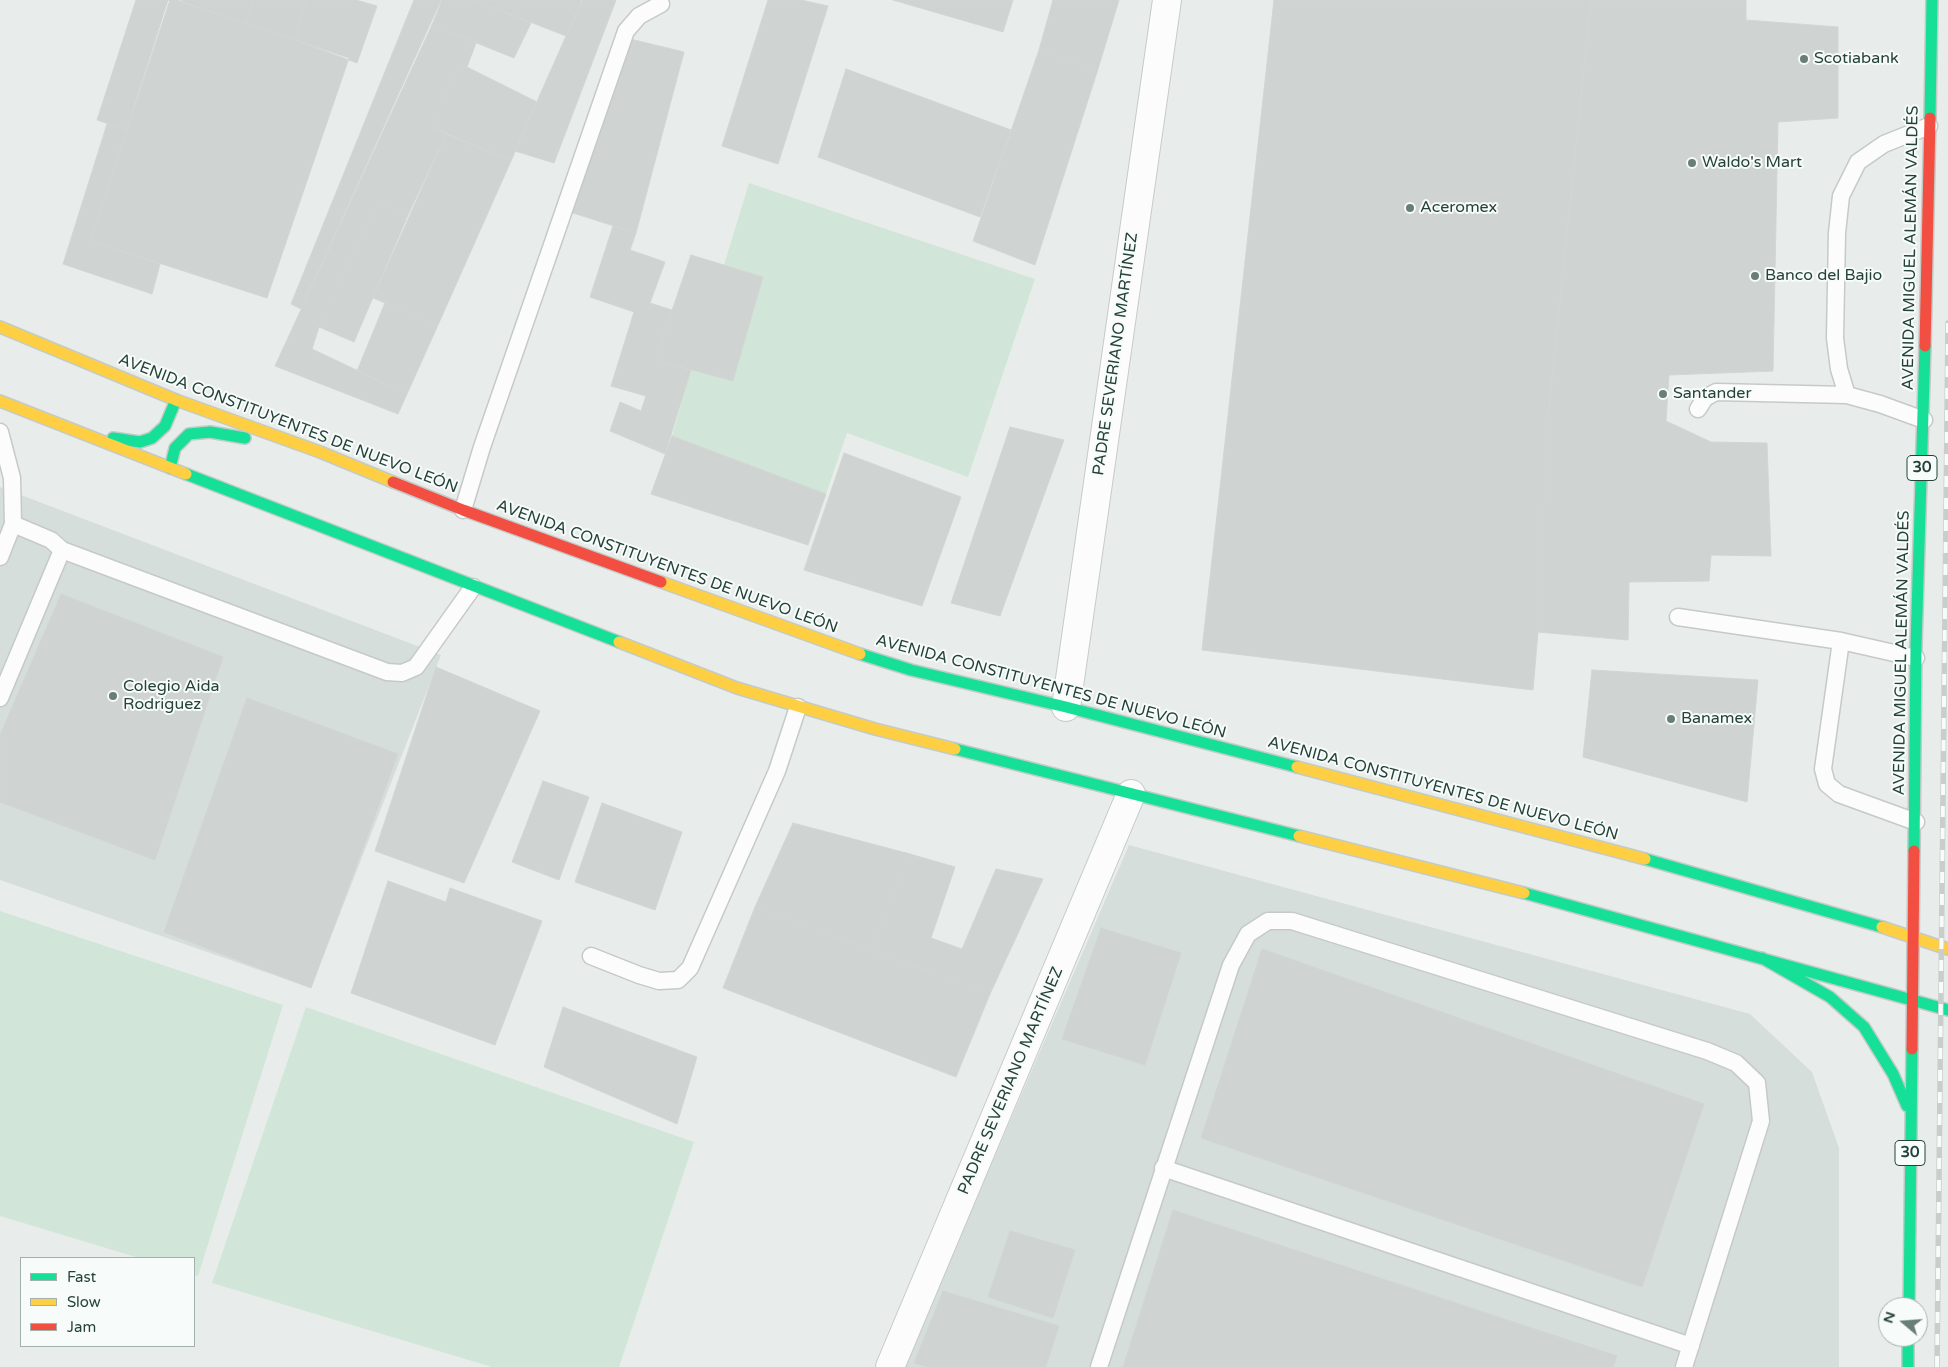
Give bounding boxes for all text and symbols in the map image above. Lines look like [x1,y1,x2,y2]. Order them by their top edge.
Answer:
place label: Scotiabank [1814,49,1899,69]
marker: Scotiabank [1798,53,1810,65]
street label: AVENIDA MIGUEL ALEMÁN VALDÉS [1899,105,1923,391]
place label: Waldo's Mart [1702,153,1802,173]
marker: Waldo's Mart [1686,157,1698,169]
place label: Aceromex [1420,198,1497,218]
marker: Aceromex [1404,202,1416,214]
street label: PADRE SEVERIANO MARTÍNEZ [1089,231,1143,477]
place label: Banco del Bajio [1765,266,1882,286]
marker: Banco del Bajio [1749,270,1761,282]
street label: AVENIDA CONSTITUYENTES DE NUEVO LEÓN [116,350,460,498]
place label: Santander [1673,384,1752,404]
marker: Santander [1657,388,1669,400]
road number: 30 [1907,456,1937,480]
street label: AVENIDA CONSTITUYENTES DE NUEVO LEÓN [494,496,840,638]
street label: AVENIDA MIGUEL ALEMÁN VALDÉS [1890,510,1914,796]
street label: AVENIDA CONSTITUYENTES DE NUEVO LEÓN [874,631,1228,743]
place label: Colegio Aida Rodriguez [123,677,219,715]
marker: Colegio Aida Rodriguez [107,690,119,702]
place label: Banamex [1681,709,1752,729]
marker: Banamex [1665,713,1677,725]
street label: AVENIDA CONSTITUYENTES DE NUEVO LEÓN [1266,733,1620,845]
street label: PADRE SEVERIANO MARTÍNEZ [954,964,1068,1198]
road number: 30 [1895,1140,1925,1166]
legend [20,1257,195,1347]
text: Fast [67,1268,96,1286]
text: Slow [67,1293,101,1311]
north arrow [1878,1297,1928,1347]
text: N [1879,1310,1899,1325]
text: Jam [67,1318,96,1336]

